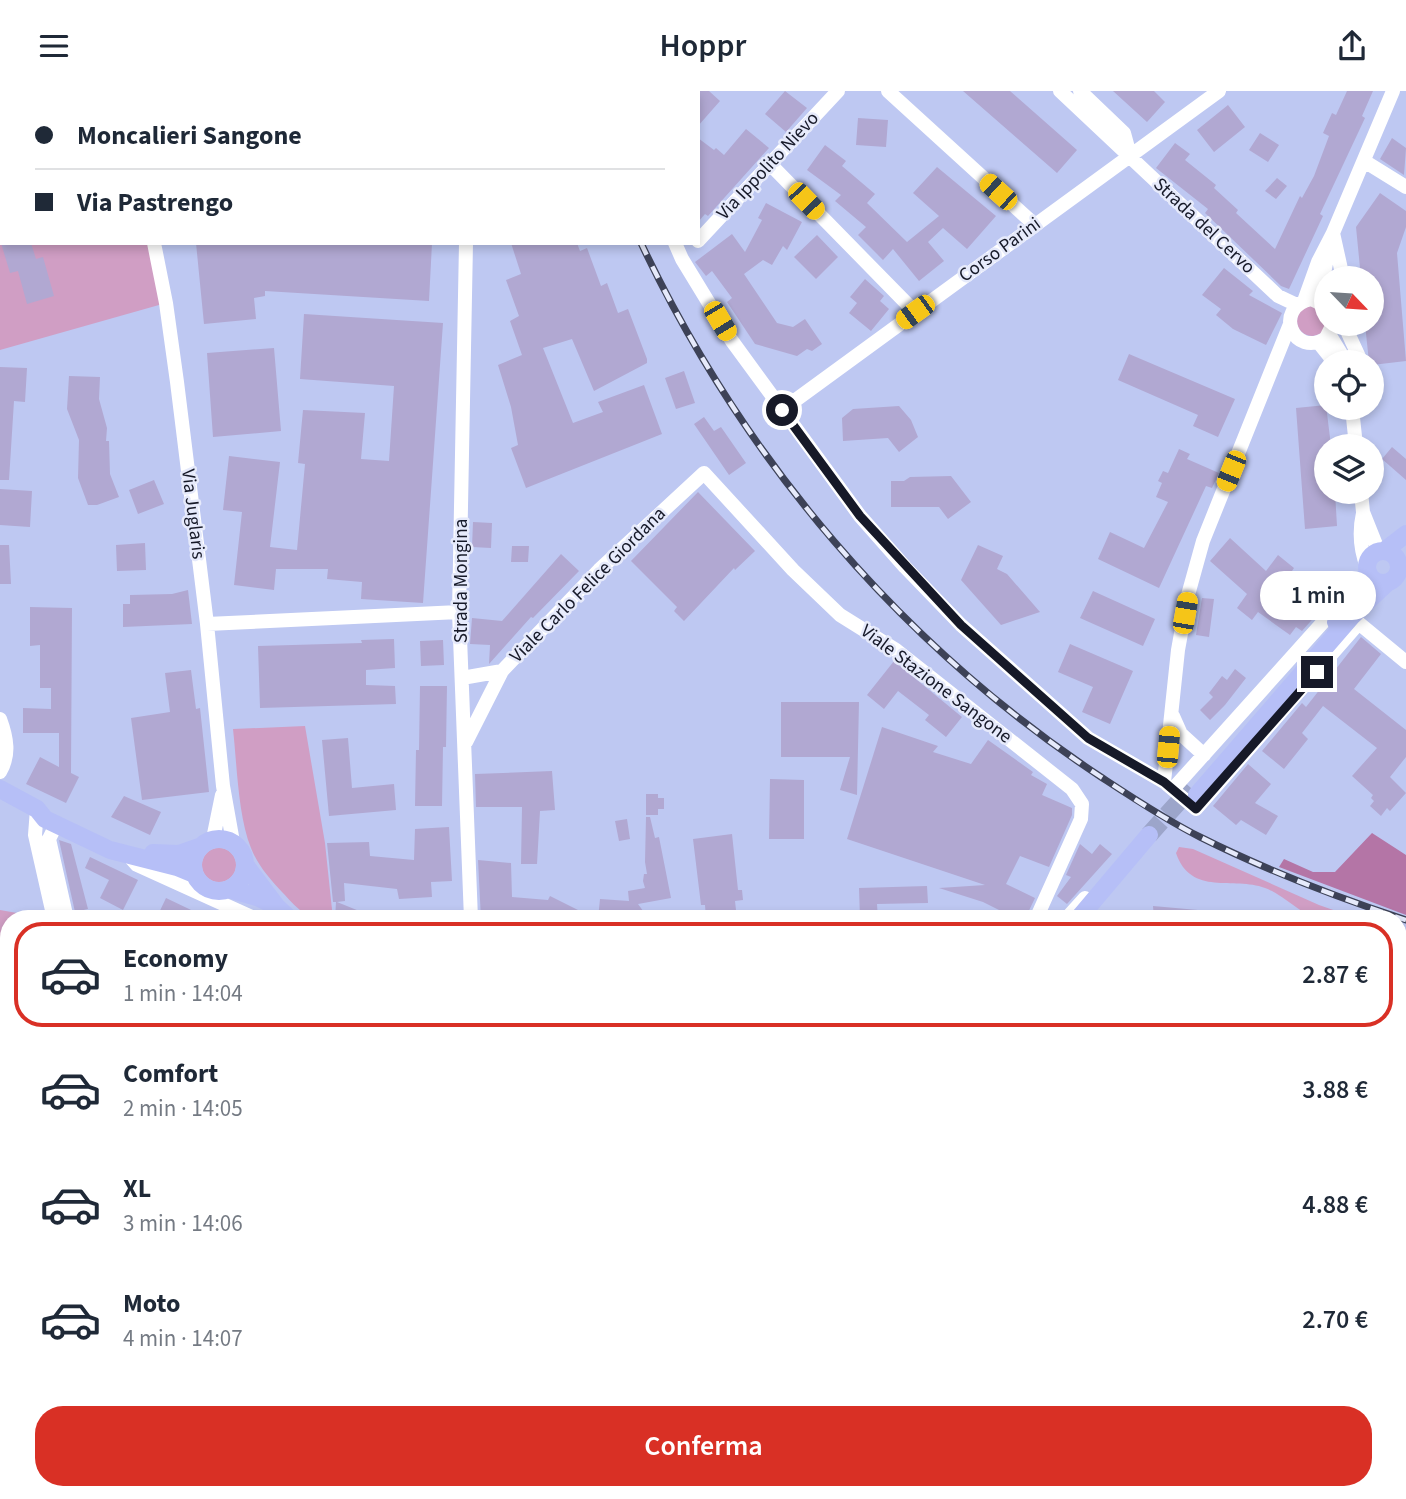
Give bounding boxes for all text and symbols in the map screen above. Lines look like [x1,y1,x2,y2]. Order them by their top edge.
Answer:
text: Hoppr [660,23,746,69]
icon: menu [35,27,73,65]
icon: share [1333,27,1371,65]
street label: Via Ippolito Nievo [711,106,825,226]
text: Moncalieri Sangone [77,117,302,154]
car [976,170,1021,214]
street label: Strada del Cervo [1147,172,1261,280]
car [784,179,829,223]
text: Via Pastrengo [77,184,233,221]
street label: Corso Parini [953,211,1047,289]
north arrow [1314,266,1384,336]
map controls [1314,266,1384,504]
car [892,291,939,333]
car [701,298,740,344]
button: locate [1314,350,1384,420]
route start [766,394,798,426]
button: layers [1314,434,1384,504]
car [1214,448,1249,494]
street label: Via Juglaris [174,467,212,561]
street label: Viale Carlo Felice Giordana [504,501,672,669]
street label: Strada Mongina [448,519,475,643]
callout: 1 min [1259,571,1375,619]
text: 1 min [1291,579,1345,612]
car [1172,590,1199,636]
street label: Viale Stazione Sangone [855,618,1017,750]
route end [1301,656,1333,688]
car [1156,725,1181,769]
text: Economy [123,940,228,977]
icon: car [39,943,102,1006]
text: 2.87 € [1302,956,1368,993]
text: 1 min · 14:04 [123,977,243,1010]
text: Comfort [123,1055,218,1092]
icon: car [39,1058,102,1121]
text: 3.88 € [1302,1071,1368,1108]
text: 2 min · 14:05 [123,1092,243,1125]
text: XL [123,1170,151,1207]
icon: car [39,1173,102,1236]
text: 4.88 € [1302,1186,1368,1223]
text: 3 min · 14:06 [123,1207,243,1240]
text: Moto [123,1285,180,1322]
icon: car [39,1288,102,1351]
text: 2.70 € [1302,1301,1368,1338]
text: 4 min · 14:07 [123,1322,243,1355]
button: Conferma [35,1406,1372,1486]

